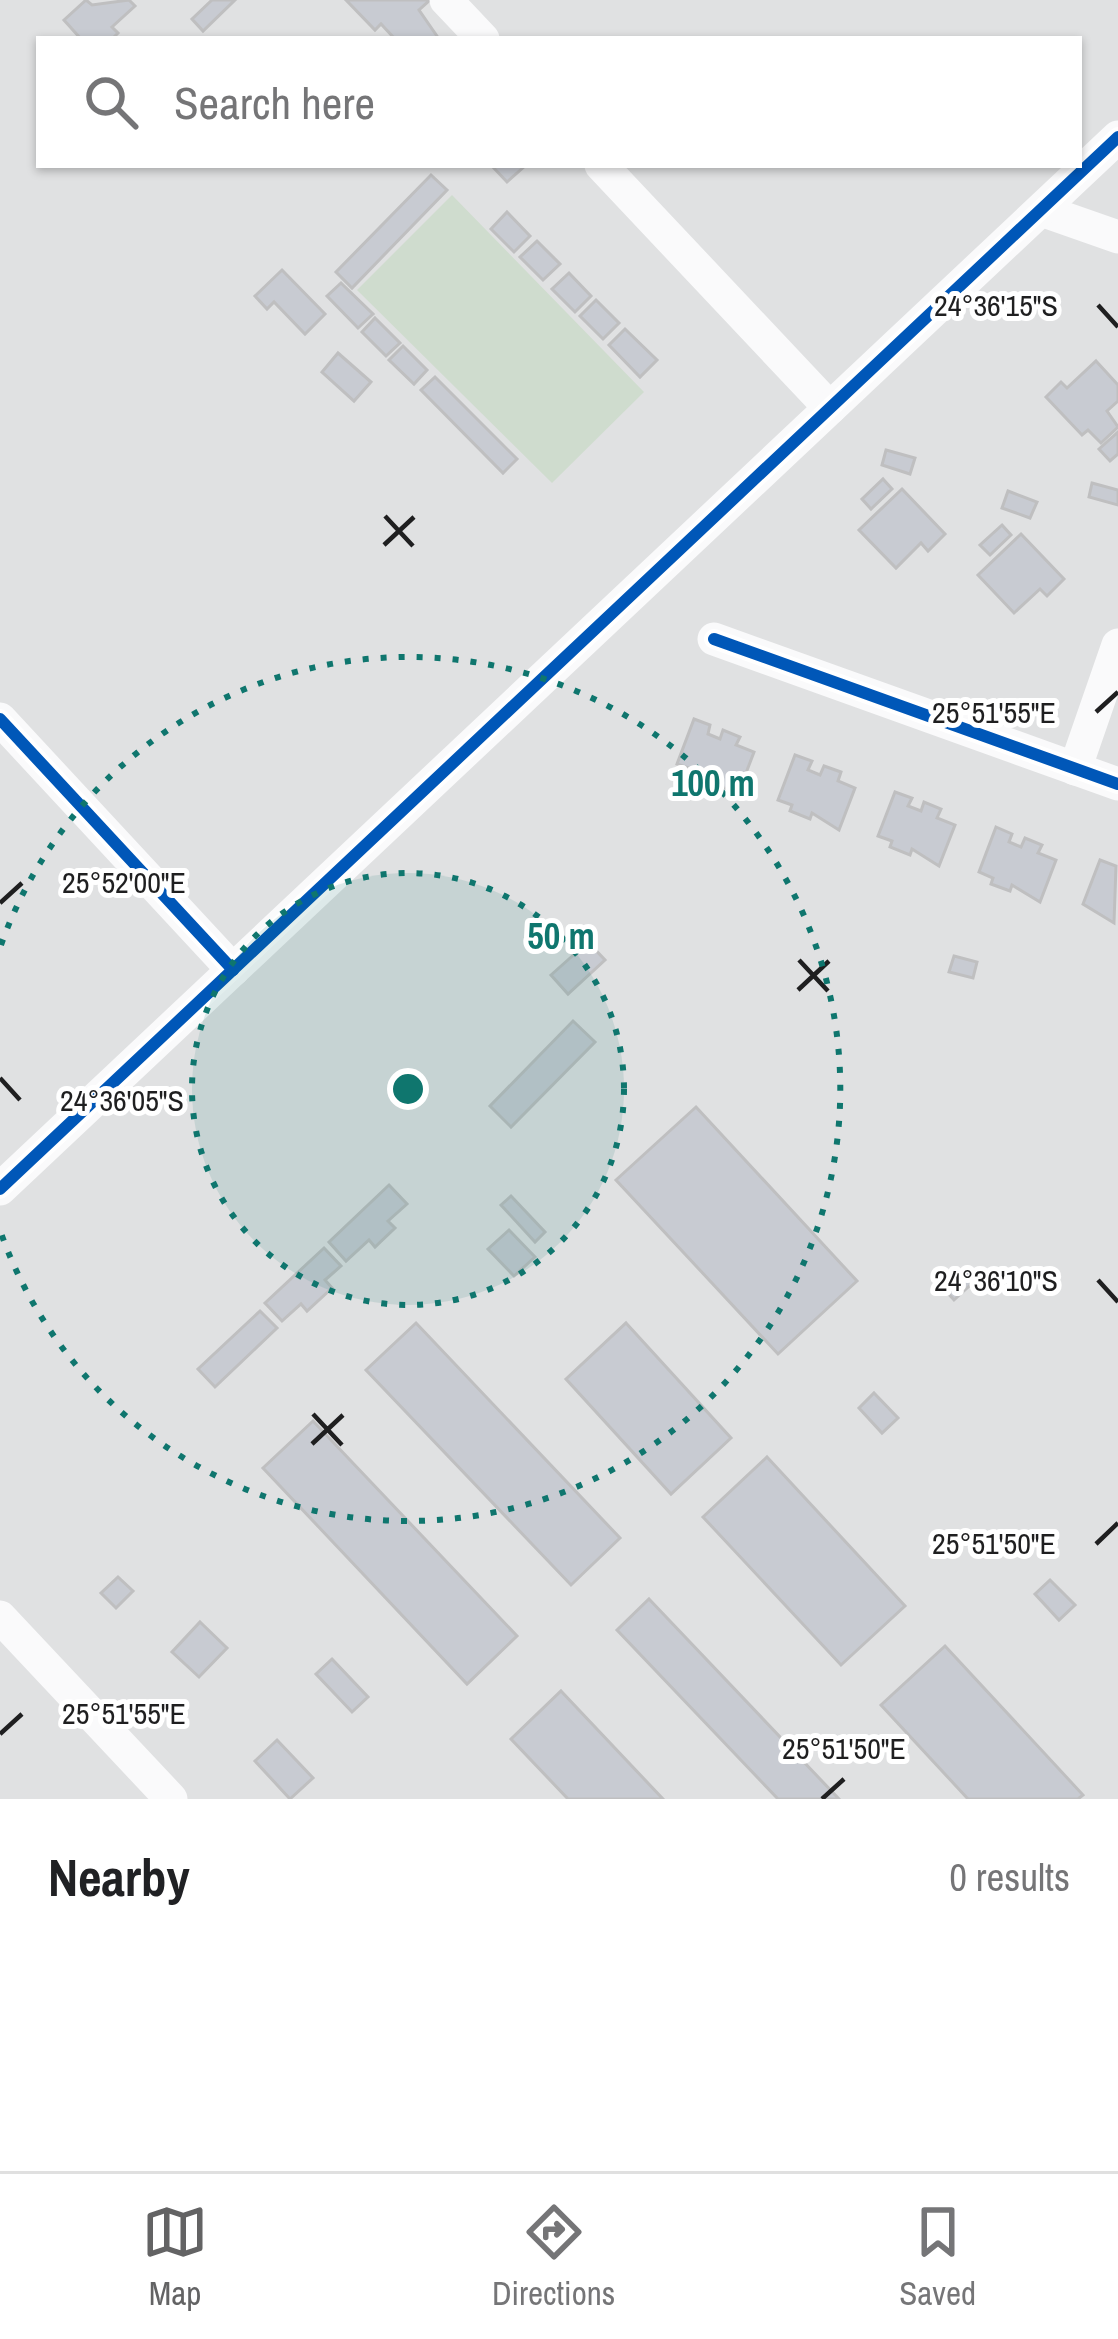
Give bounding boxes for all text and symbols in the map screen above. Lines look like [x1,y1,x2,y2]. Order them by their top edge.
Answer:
search box [36,36,1082,168]
icon: search [78,69,144,135]
text: Search here [174,72,375,133]
text: 24°36'15"S [934,285,1058,325]
text: 25°51'55"E [932,692,1056,732]
text: 100 m [671,759,755,807]
text: 25°52'00"E [62,862,186,902]
text: 50 m [527,912,595,960]
centre of rings [387,1068,429,1110]
text: 24°36'05"S [60,1080,184,1120]
text: 24°36'10"S [934,1260,1058,1300]
text: 25°51'50"E [932,1523,1056,1563]
text: 25°51'55"E [62,1693,186,1733]
text: 25°51'50"E [782,1728,906,1768]
text: Nearby [48,1843,190,1912]
text: 0 results [949,1851,1070,1903]
tab: Map [142,2199,208,2315]
tab: Directions [492,2199,615,2315]
tab: Saved [899,2199,976,2315]

